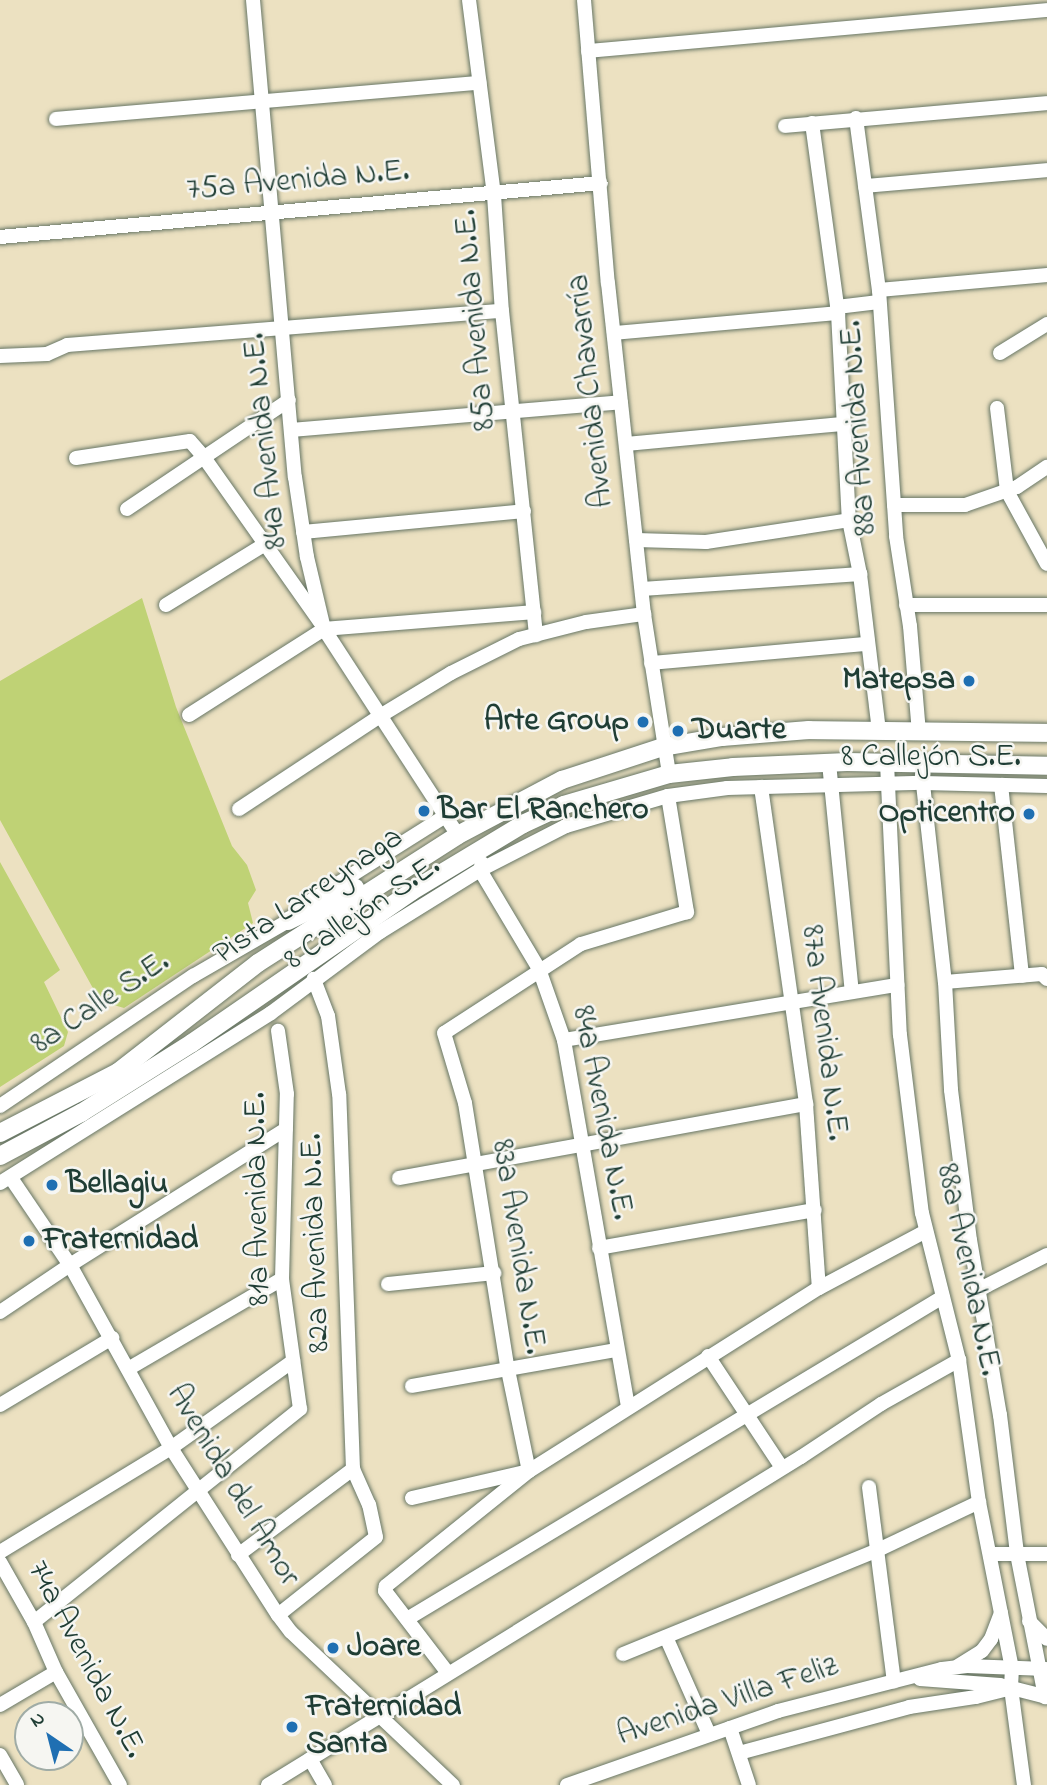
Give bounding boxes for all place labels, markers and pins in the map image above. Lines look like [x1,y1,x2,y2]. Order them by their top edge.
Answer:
place label: Matepsa [842,662,955,700]
marker: Matepsa [961,673,977,689]
place label: Arte Group [484,703,629,741]
place label: Duarte [692,712,786,750]
marker: Arte Group [635,714,651,730]
marker: Duarte [670,723,686,739]
place label: Bar El Ranchero [438,792,649,830]
place label: Opticentro [878,795,1015,833]
marker: Bar El Ranchero [416,803,432,819]
marker: Opticentro [1021,806,1037,822]
place label: Bellagiu [66,1166,168,1204]
marker: Bellagiu [44,1177,60,1193]
place label: Fraternidad [43,1222,198,1260]
marker: Fraternidad [21,1233,37,1249]
place label: Joare [347,1629,421,1667]
marker: Joare [325,1640,341,1656]
place label: Fraternidad Santa [306,1690,461,1765]
marker: Fraternidad Santa [284,1719,300,1735]

